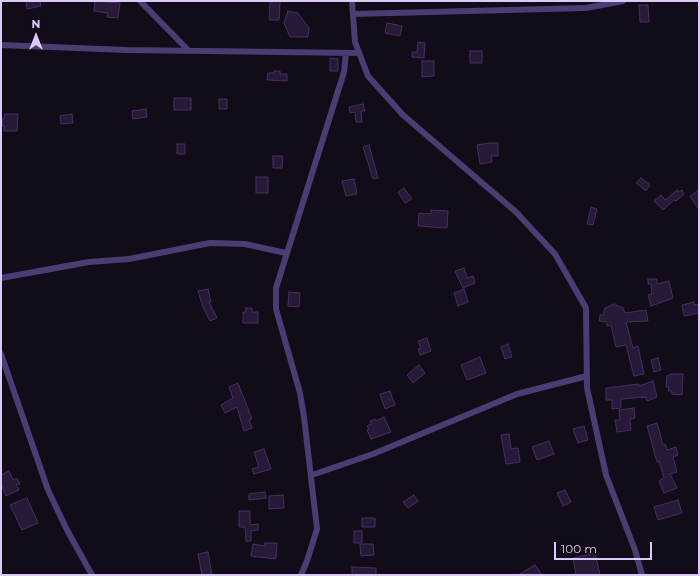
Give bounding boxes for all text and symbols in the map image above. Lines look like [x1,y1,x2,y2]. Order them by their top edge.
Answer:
north arrow [16,16,56,56]
text: N [32,17,40,31]
scale bar [556,534,654,560]
text: 100 m [561,541,597,556]

